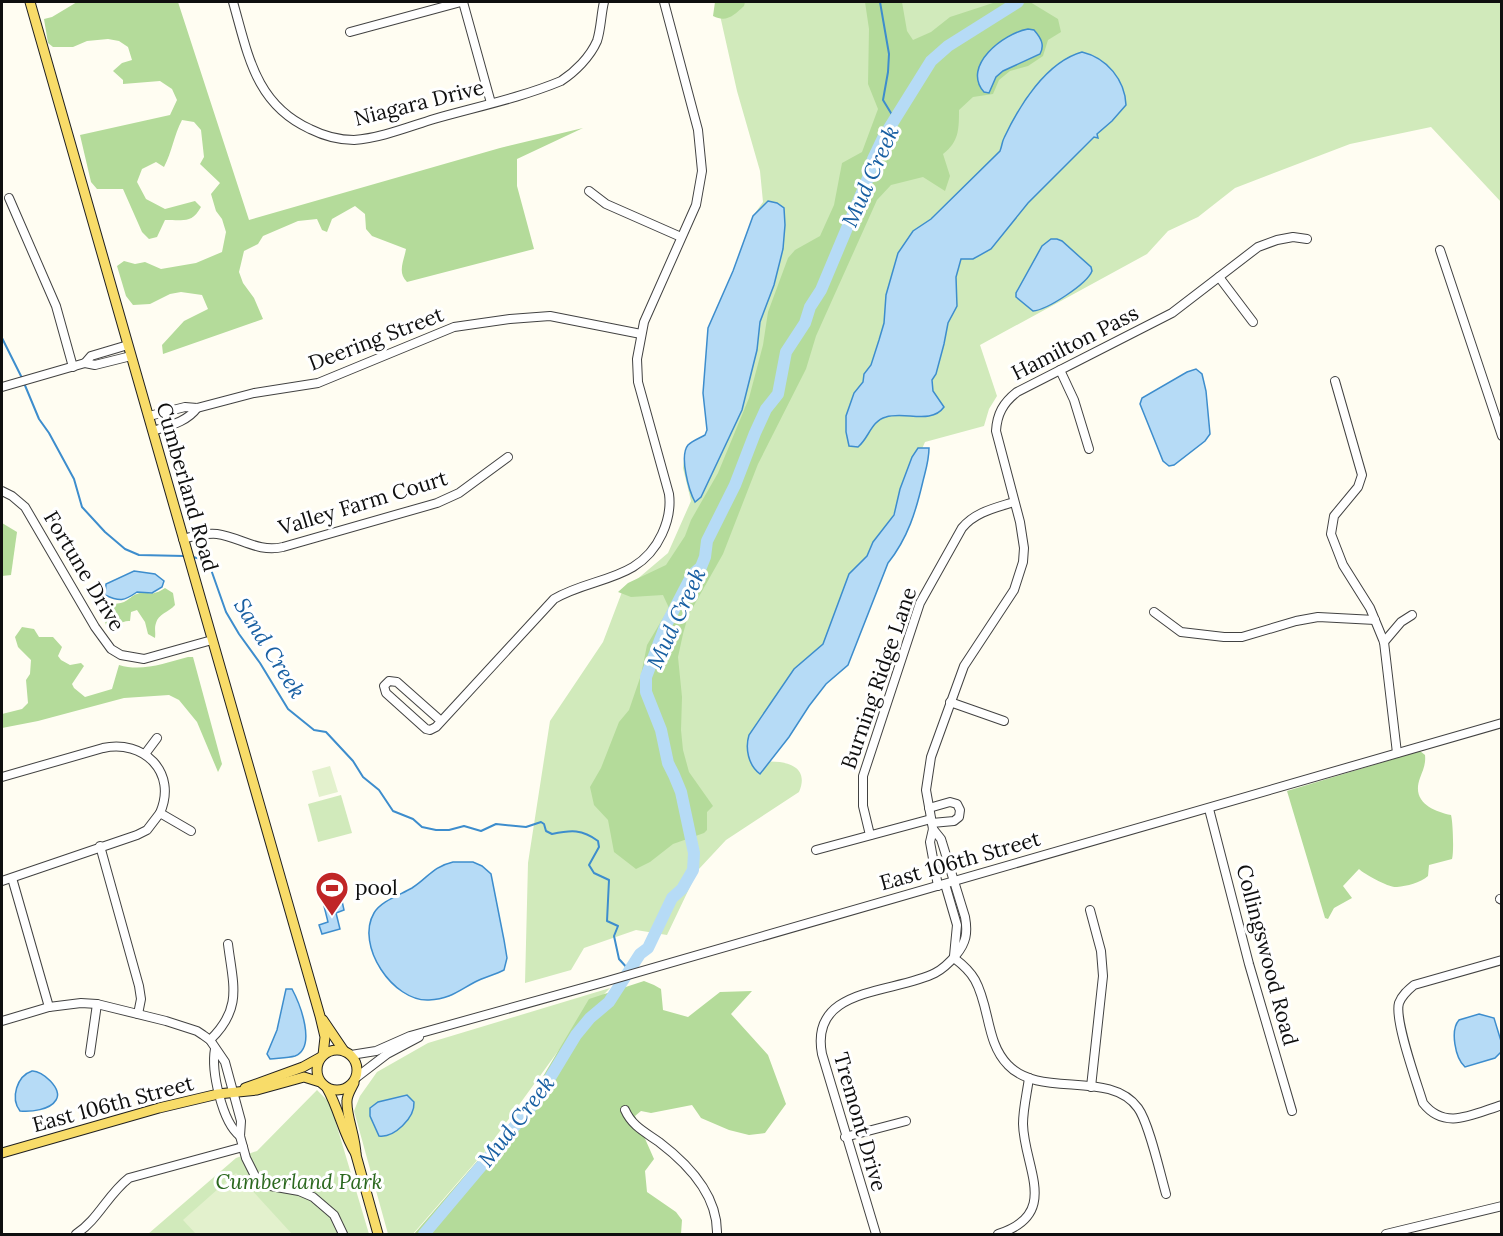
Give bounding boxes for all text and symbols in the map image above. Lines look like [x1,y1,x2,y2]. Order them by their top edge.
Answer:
street label: Niagara Drive [351,73,487,132]
water label: Mud Creek [835,121,905,231]
street label: Hamilton Pass [1007,299,1143,386]
street label: Deering Street [304,300,448,377]
street label: Cumberland Road [150,399,225,575]
street label: Valley Farm Court [274,464,451,541]
street label: Fortune Drive [38,506,131,636]
water label: Mud Creek [640,563,712,673]
street label: Burning Ridge Lane [835,583,922,772]
water label: Sand Creek [228,593,312,703]
street label: East 106th Street [876,824,1044,896]
street label: Collingswood Road [1230,861,1305,1048]
sports icon: pool [314,870,350,917]
place label: pool [355,874,398,901]
street label: Tremont Drive [828,1049,893,1194]
street label: East 106th Street [29,1069,197,1138]
water label: Mud Creek [472,1070,560,1172]
park label: Cumberland Park [215,1168,383,1195]

